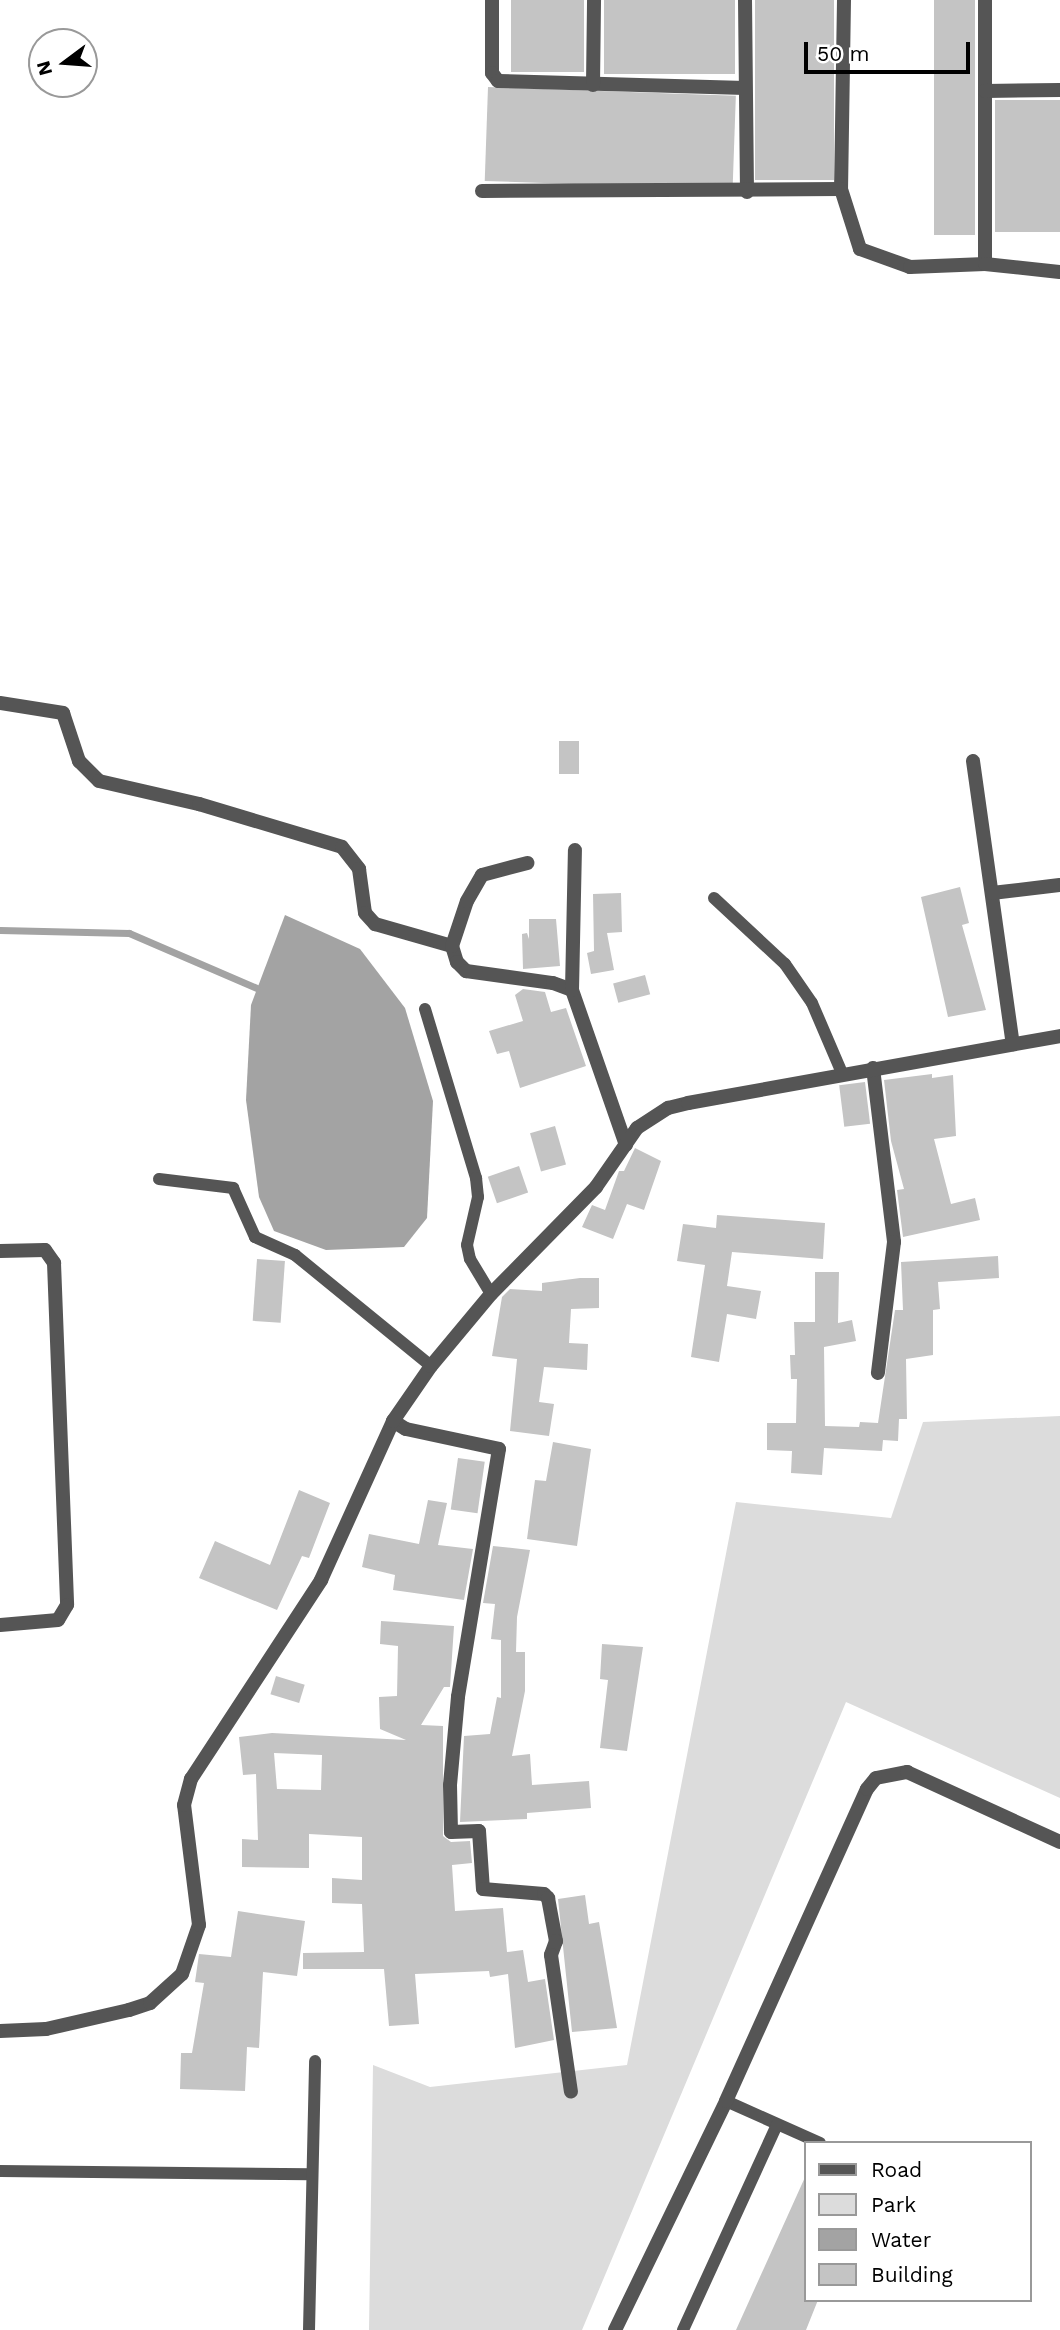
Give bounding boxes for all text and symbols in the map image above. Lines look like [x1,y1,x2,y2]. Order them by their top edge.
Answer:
north arrow [28,28,98,98]
scale bar [808,28,974,72]
text: 50 m [817,41,869,66]
text: N [31,58,57,78]
legend [804,2141,1032,2302]
text: Road [871,2157,922,2182]
text: Park [871,2192,916,2217]
text: Water [871,2227,931,2252]
text: Building [871,2262,953,2287]

